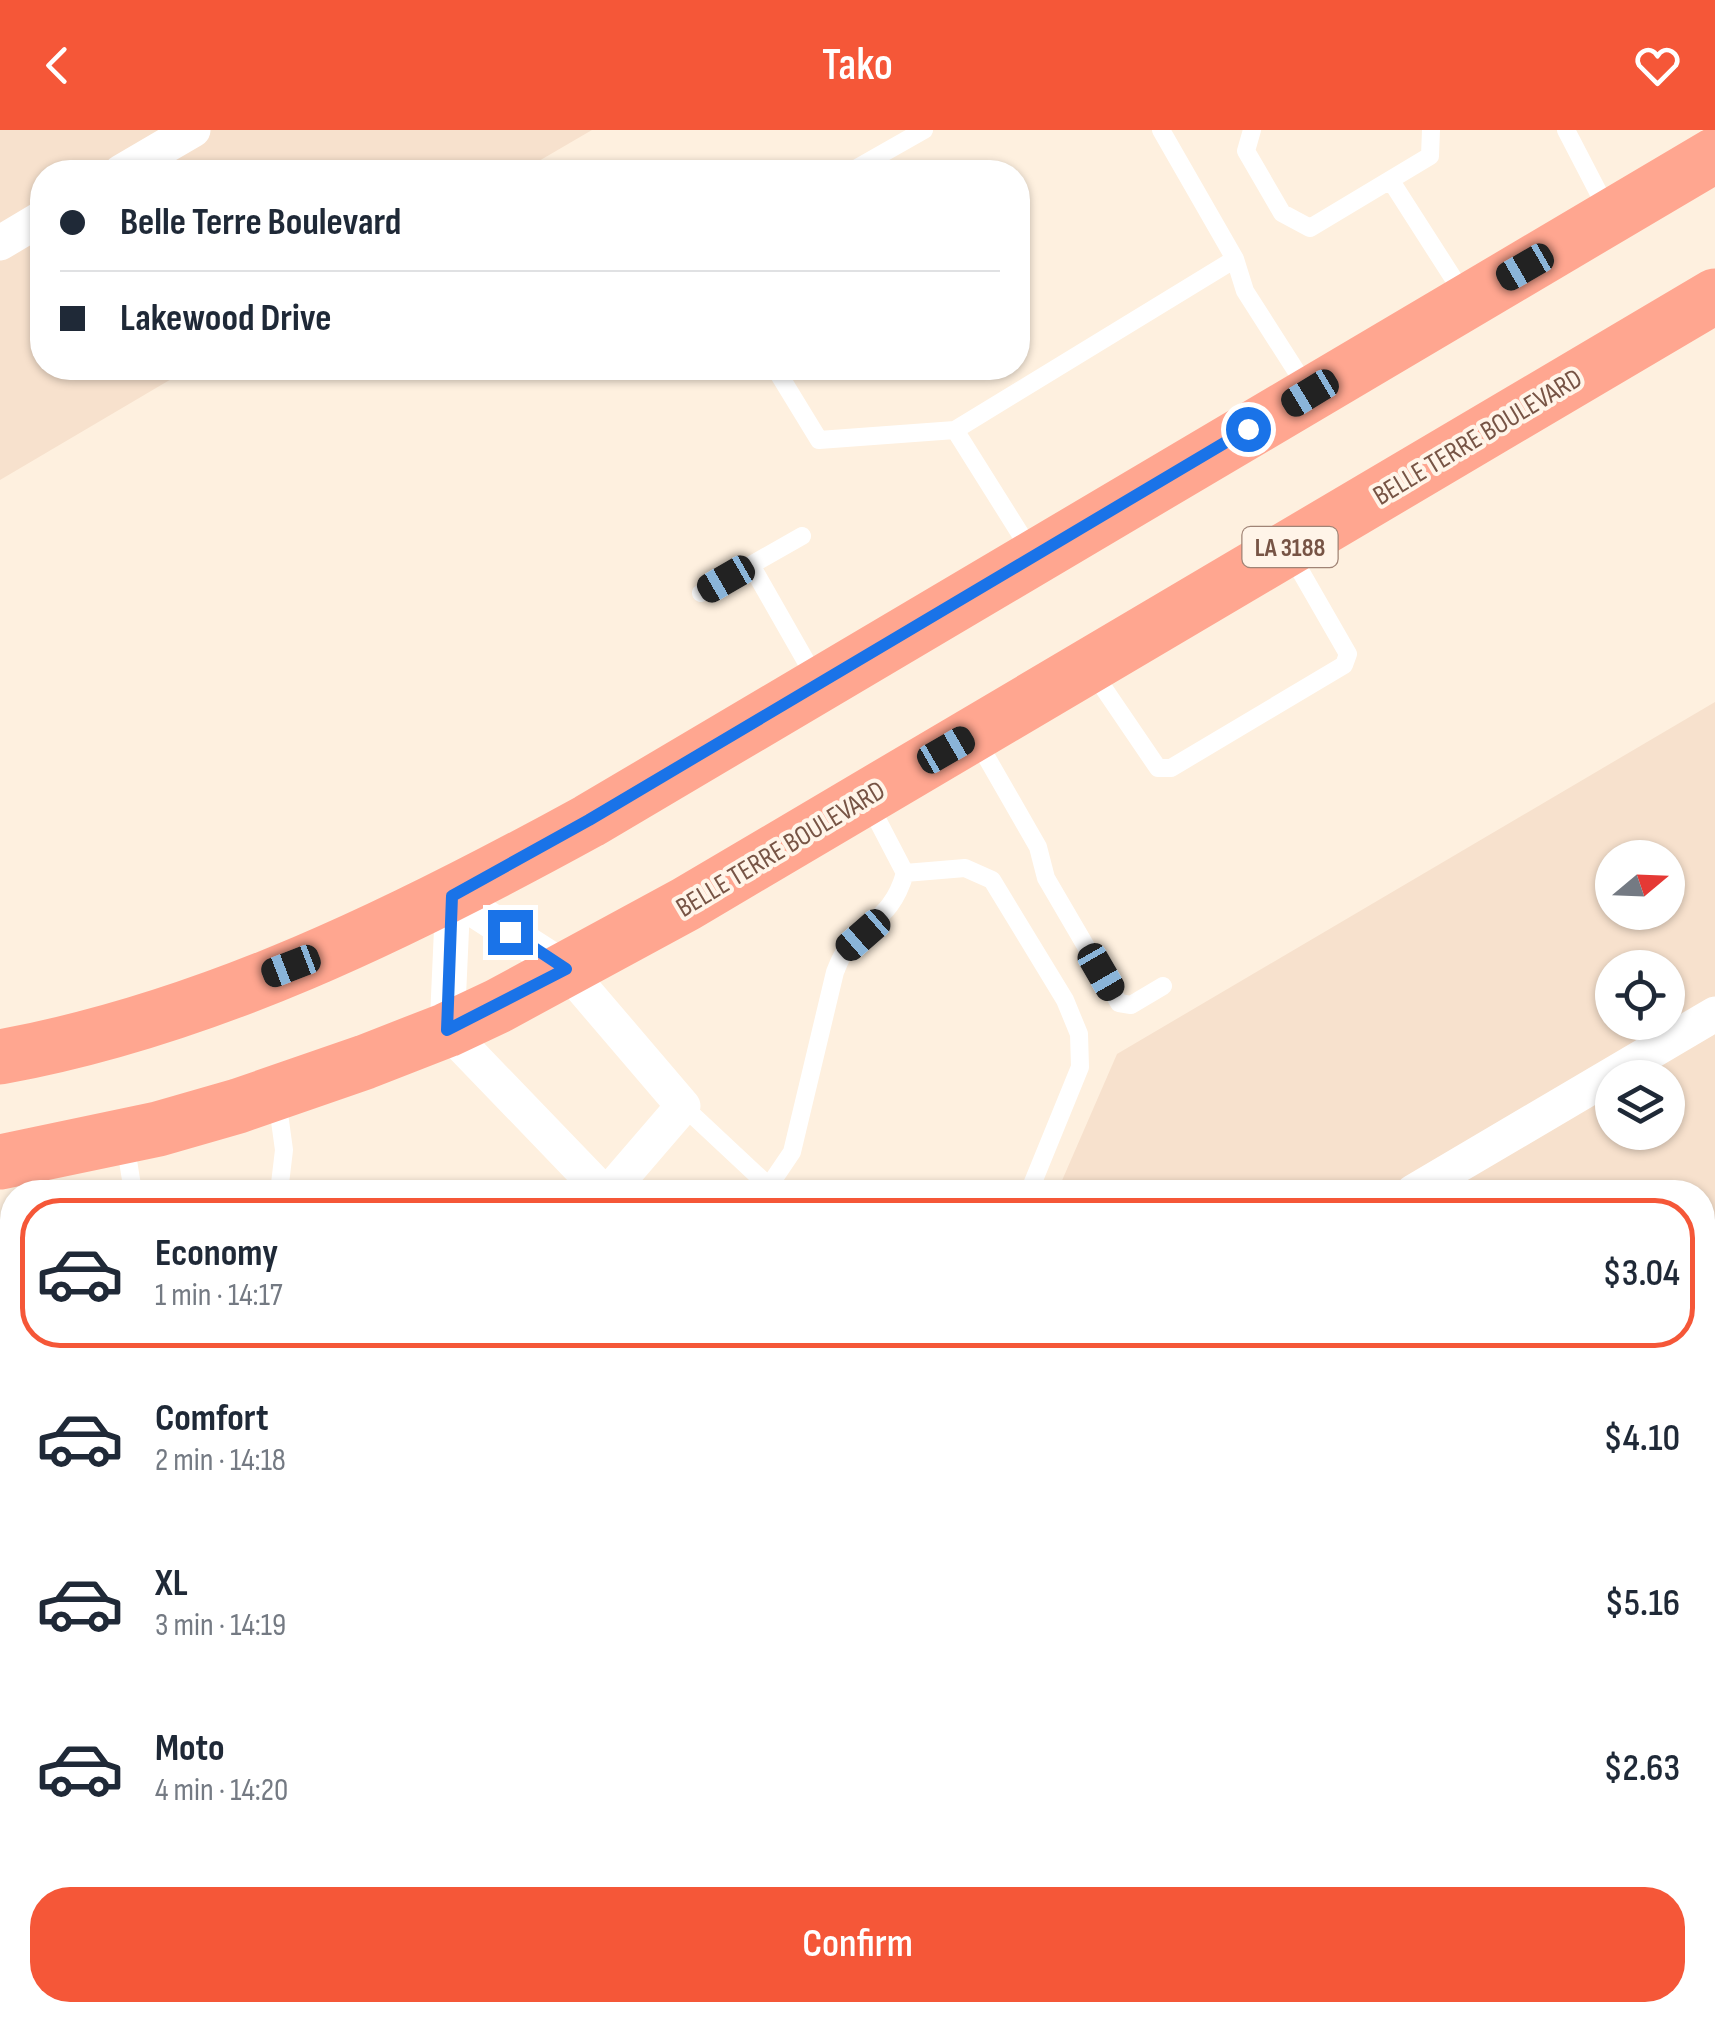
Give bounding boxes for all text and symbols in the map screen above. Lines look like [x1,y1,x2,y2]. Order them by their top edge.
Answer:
icon: back [30,38,85,93]
text: Tako [822,38,893,93]
icon: heart [1630,38,1685,93]
text: Belle Terre Boulevard [120,200,401,245]
car [1492,239,1558,295]
text: Lakewood Drive [120,296,331,341]
street label: BELLE TERRE BOULEVARD [1367,362,1588,513]
car [1277,365,1343,421]
route start [1226,407,1271,452]
road number: LA 3188 [1242,527,1338,567]
car [693,551,759,607]
car [913,722,979,778]
street label: BELLE TERRE BOULEVARD [670,774,891,925]
north arrow [1595,840,1685,930]
map controls [1595,840,1685,1150]
car [831,904,895,966]
route end [488,910,533,955]
car [1073,939,1129,1005]
car [258,941,324,991]
button: locate [1595,950,1685,1040]
button: layers [1595,1060,1685,1150]
icon: car [35,1228,125,1318]
text: Economy [155,1231,278,1276]
text: $3.04 [1603,1251,1680,1296]
text: 1 min · 14:17 [155,1276,283,1315]
icon: car [35,1393,125,1483]
text: Comfort [155,1396,269,1441]
text: $4.10 [1604,1416,1680,1461]
text: 2 min · 14:18 [155,1441,286,1480]
icon: car [35,1558,125,1648]
text: XL [155,1561,188,1606]
text: $5.16 [1605,1581,1680,1626]
text: 3 min · 14:19 [155,1606,286,1645]
icon: car [35,1723,125,1813]
text: Moto [155,1726,225,1771]
text: $2.63 [1603,1746,1680,1791]
text: 4 min · 14:20 [155,1771,288,1810]
button: Confirm [30,1887,1685,2002]

